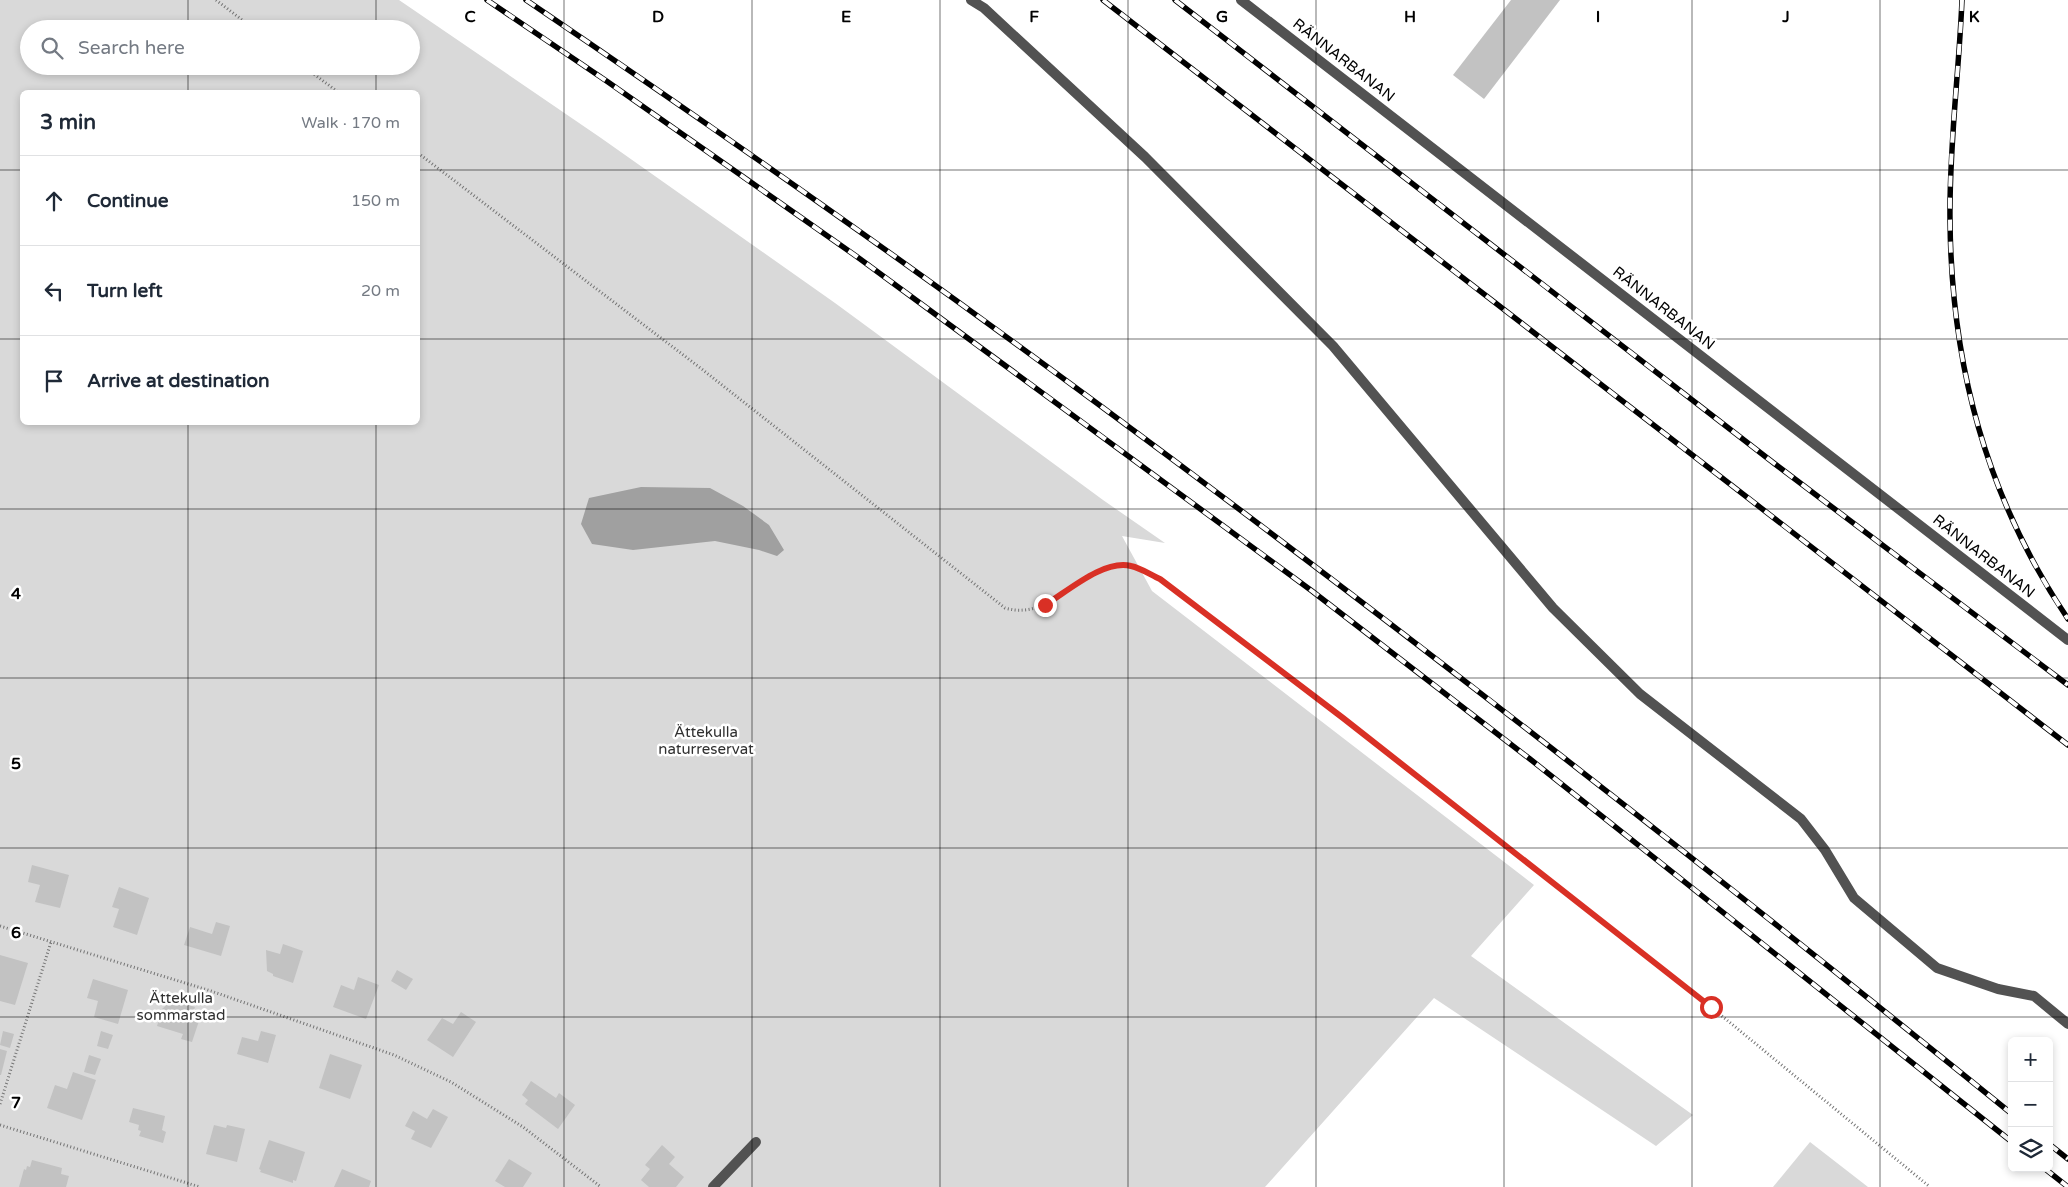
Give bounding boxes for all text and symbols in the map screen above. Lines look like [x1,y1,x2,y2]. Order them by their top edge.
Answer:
text: C [464,7,476,27]
text: D [652,7,664,27]
text: E [841,7,851,27]
text: F [1029,7,1039,27]
text: G [1216,7,1228,27]
text: H [1404,7,1416,27]
text: I [1596,7,1600,27]
text: J [1781,7,1790,27]
text: K [1969,7,1980,27]
street label: RÄNNARBANAN [1289,15,1399,105]
search box [20,20,420,75]
icon: search [38,34,66,62]
text: Search here [78,37,185,59]
text: 3 min [40,110,96,135]
text: Walk · 170 m [301,113,400,133]
icon: ahead [40,187,68,215]
text: Continue [87,190,169,212]
text: 150 m [351,191,400,211]
street label: RÄNNARBANAN [1609,263,1719,353]
icon: left [40,277,68,305]
text: Turn left [87,280,163,302]
text: 20 m [361,281,400,301]
icon: arrive [40,367,68,395]
text: Arrive at destination [87,370,270,392]
street label: RÄNNARBANAN [1929,511,2039,601]
text: 4 [11,584,21,604]
route end [1034,594,1057,617]
park label: Ättekulla naturreservat [658,723,754,758]
text: 5 [11,754,21,774]
text: 6 [11,923,21,943]
park label: Ättekulla sommarstad [137,989,225,1024]
route start [1700,996,1723,1019]
map controls [2008,1037,2053,1172]
button: + [2008,1037,2053,1082]
button: − [2008,1082,2053,1127]
text: 7 [11,1093,21,1113]
button: layers [2008,1127,2053,1172]

